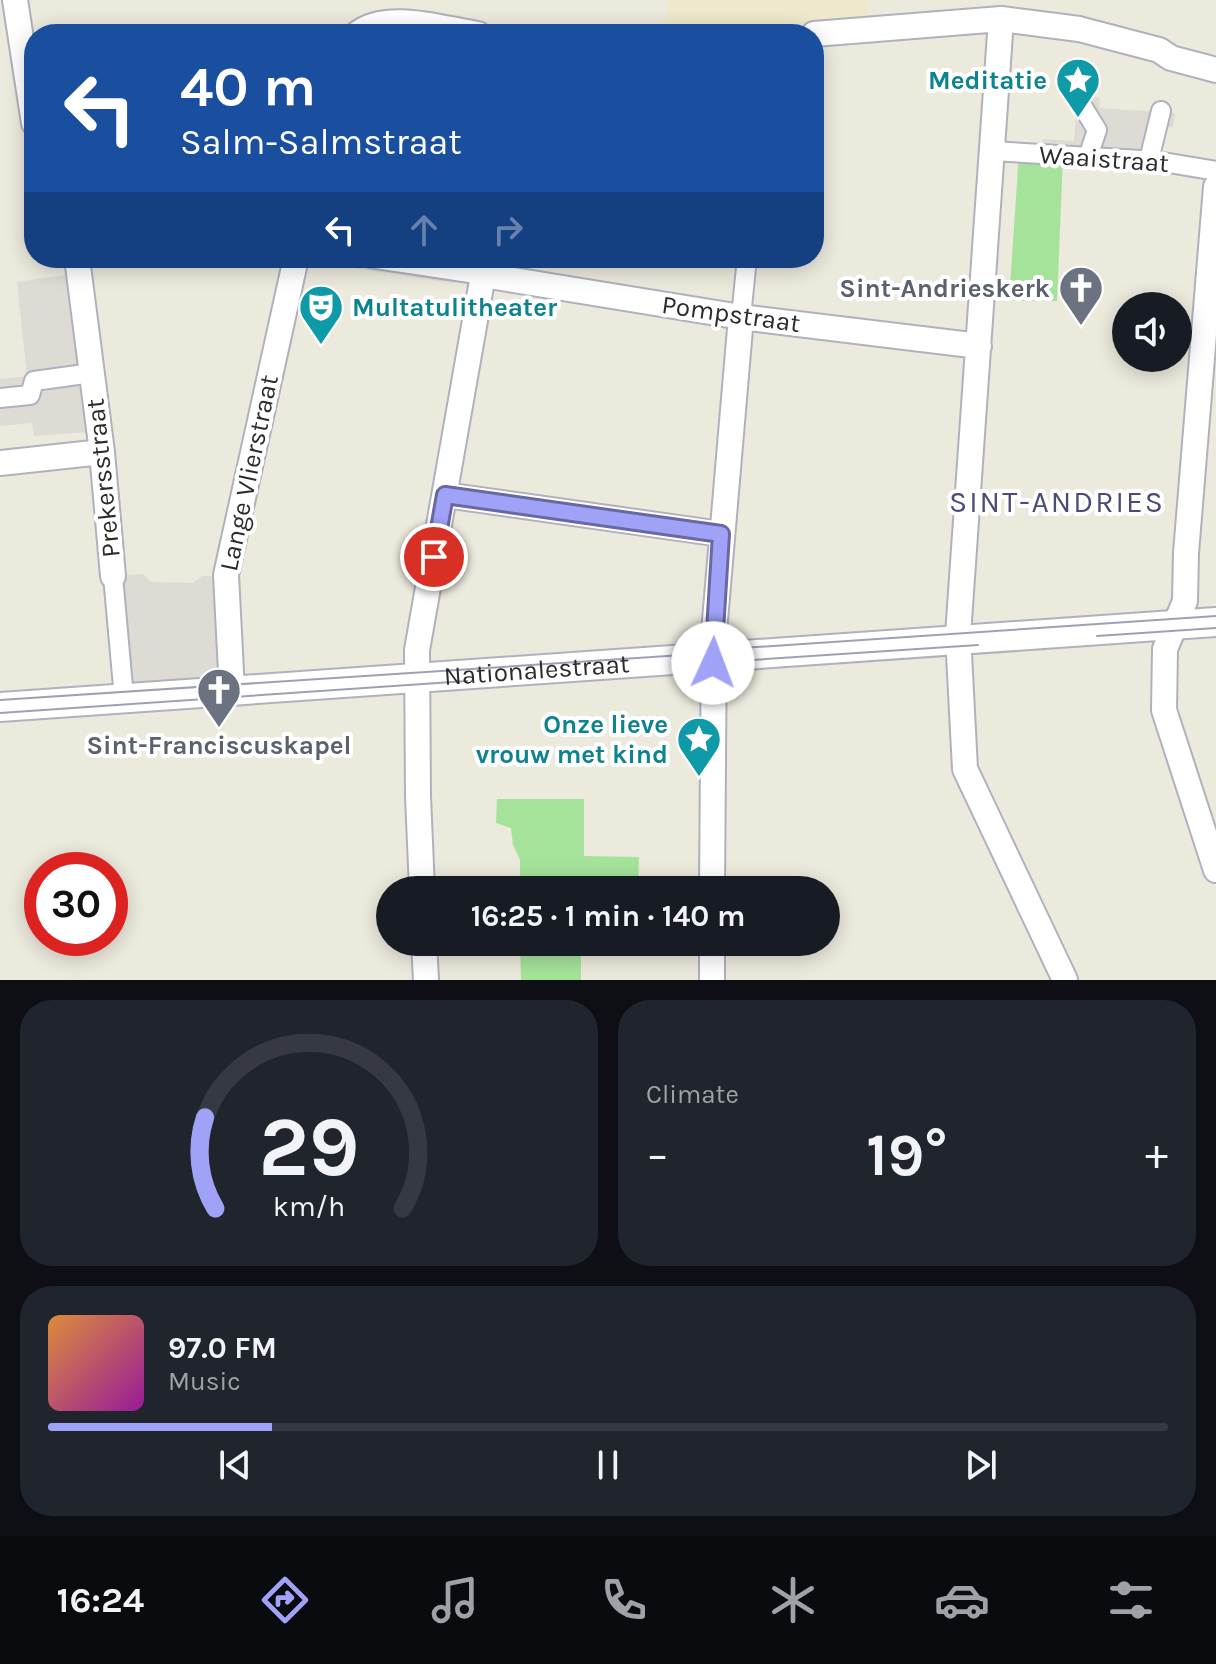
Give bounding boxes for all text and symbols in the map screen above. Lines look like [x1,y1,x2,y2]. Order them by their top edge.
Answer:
text: 40 m [180,54,316,119]
icon: left [48,56,152,160]
place icon: Meditatie [1054,56,1102,119]
place label: Meditatie [928,65,1047,96]
text: Salm-Salmstraat [180,121,462,163]
street label: Waaistraat [1038,139,1170,179]
icon: left [318,208,362,252]
icon: ahead [402,208,446,252]
icon: right [486,208,530,252]
church icon: Sint-Andrieskerk [1057,264,1105,327]
place label: Sint-Andrieskerk [839,273,1050,304]
theatre icon: Multatulitheater [297,283,345,346]
street label: Pompstraat [660,289,802,339]
place label: Multatulitheater [352,292,558,323]
map controls [1112,292,1192,372]
button: sound [1112,292,1192,372]
street label: Lange Vlierstraat [213,372,285,574]
street label: Prekersstraat [79,397,127,559]
district label: SINT-ANDRIES [949,484,1165,520]
pin [400,523,468,591]
icon: arrive [412,535,456,579]
position arrow [671,621,755,705]
street label: Nationalestraat [443,648,631,691]
church icon: Sint-Franciscuskapel [195,666,243,729]
place label: Onze lieve vrouw met kind [476,709,668,770]
place icon: Onze lieve vrouw met kind [675,715,723,778]
place label: Sint-Franciscuskapel [86,730,352,761]
speed limit sign: 30 [24,852,128,956]
text: 16:25 · 1 min · 140 m [471,898,745,934]
text: Climate [646,1079,739,1110]
text: 29 [258,1099,360,1196]
text: 19° [866,1120,948,1190]
text: − [646,1129,669,1180]
text: + [1145,1129,1168,1180]
text: km/h [273,1190,345,1223]
text: 97.0 FM [168,1330,277,1366]
text: Music [168,1366,241,1397]
icon: previous [213,1443,257,1487]
icon: pause [586,1443,630,1487]
icon: next [959,1443,1003,1487]
icon: directions [257,1572,313,1628]
icon: music [427,1572,483,1628]
icon: phone [596,1572,652,1628]
icon: climate [765,1572,821,1628]
icon: car [934,1572,990,1628]
icon: filters [1103,1572,1159,1628]
text: 16:24 [57,1579,144,1621]

